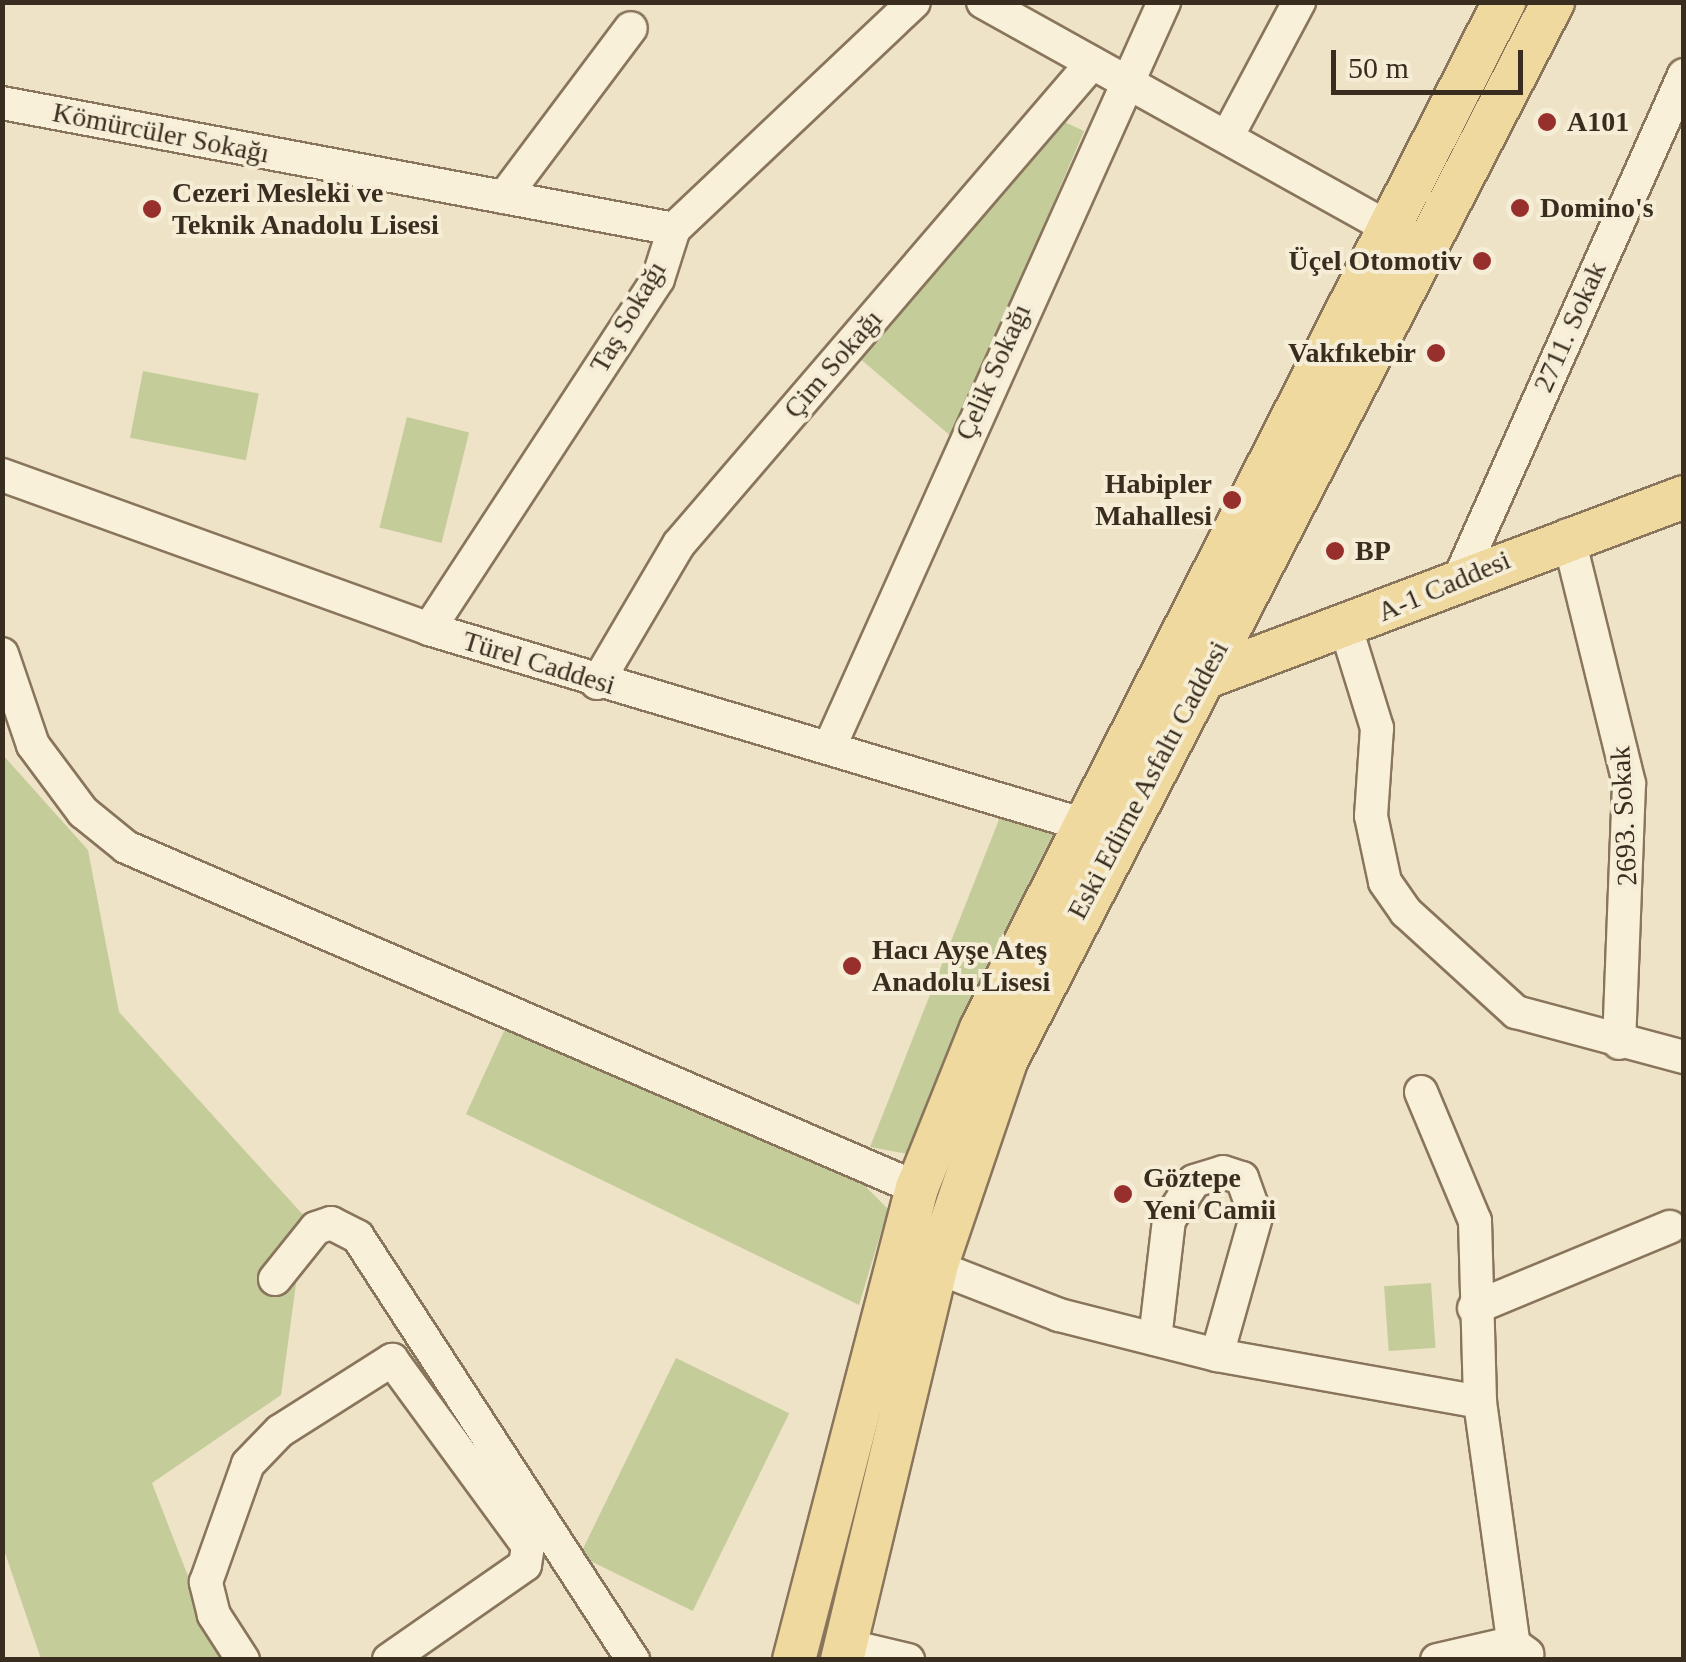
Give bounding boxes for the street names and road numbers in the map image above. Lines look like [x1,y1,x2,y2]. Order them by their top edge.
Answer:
street label: Kömürcüler Sokağı [50,96,272,170]
street label: Taş Sokağı [583,255,673,379]
street label: 2711. Sokak [1526,257,1614,397]
street label: Çelik Sokağı [948,299,1038,445]
street label: Çim Sokağı [777,303,889,425]
street label: A-1 Caddesi [1373,543,1515,629]
street label: Türel Caddesi [459,624,619,702]
street label: Eski Edirne Asfaltı Caddesi [1060,634,1236,926]
street label: 2693. Sokak [1604,745,1644,887]

